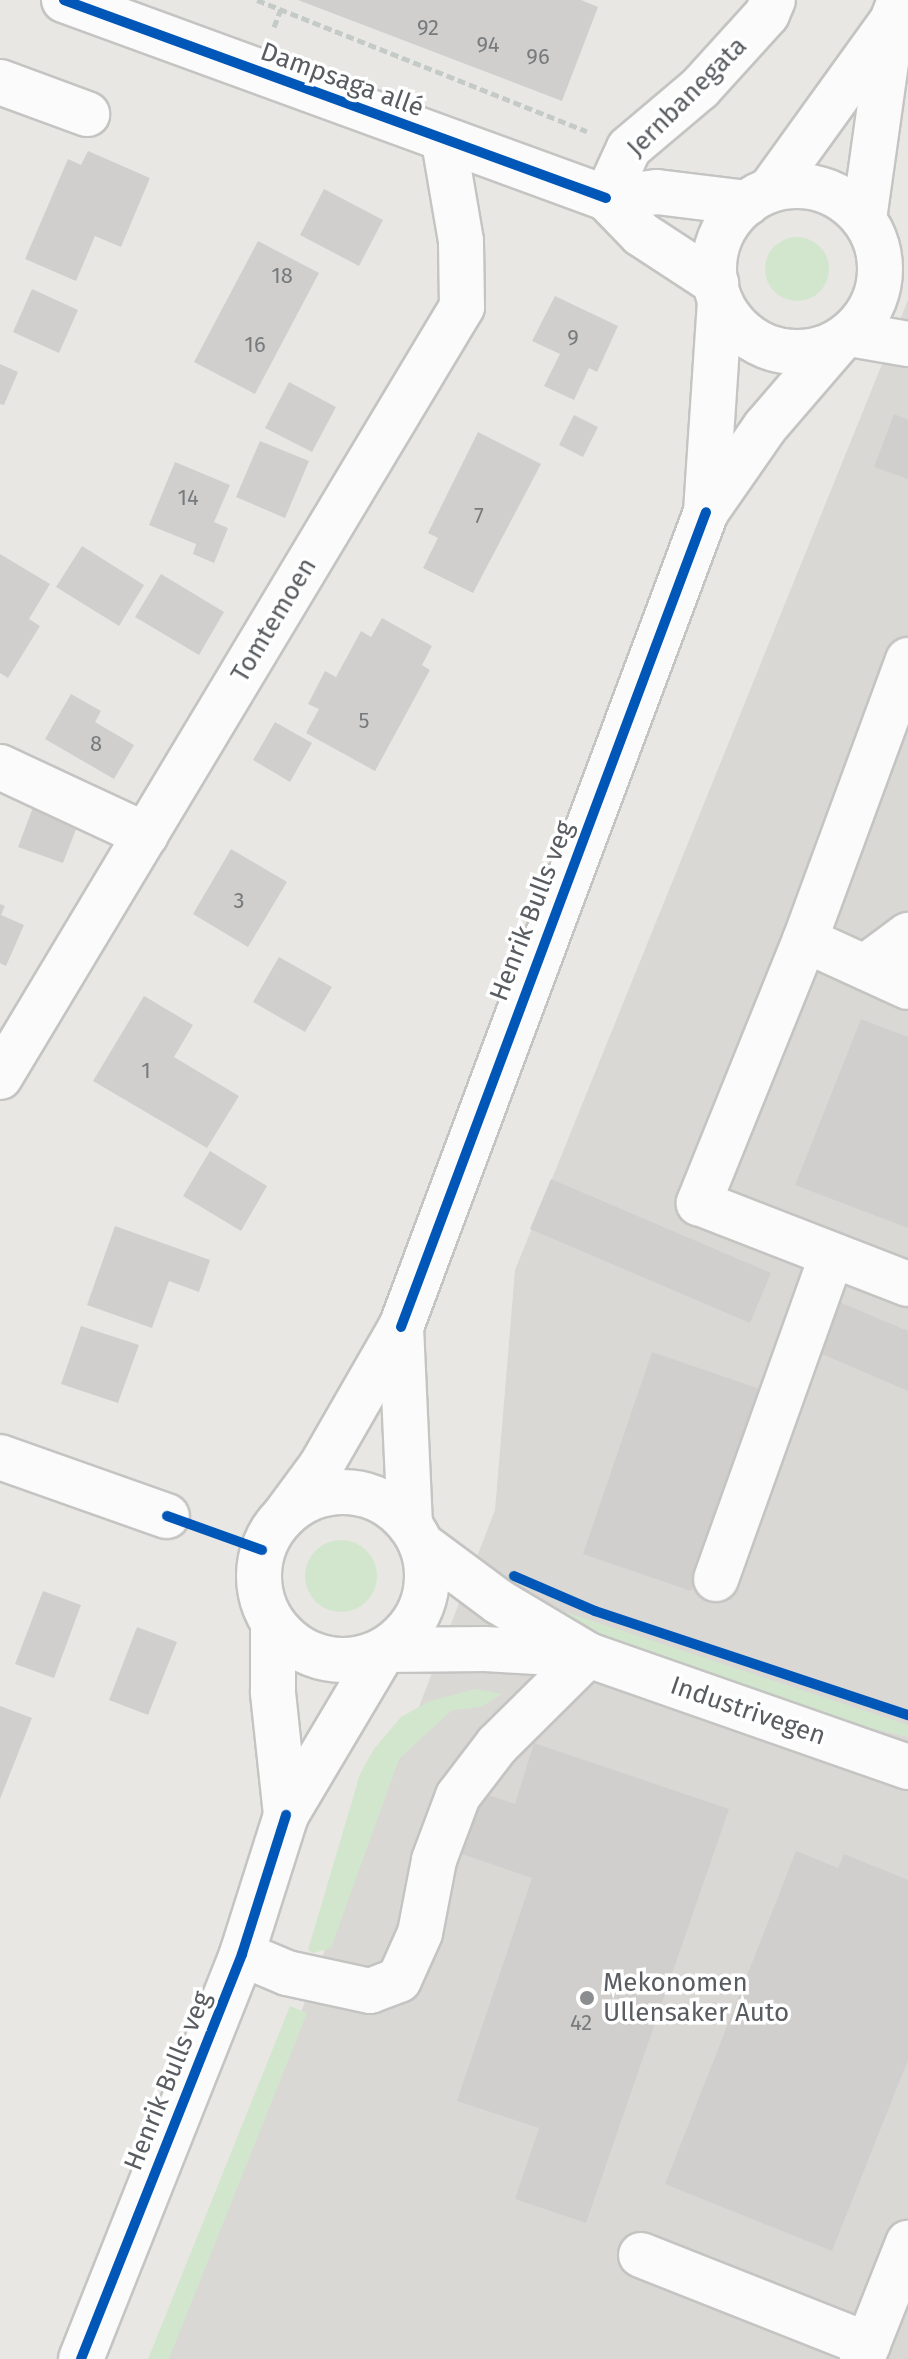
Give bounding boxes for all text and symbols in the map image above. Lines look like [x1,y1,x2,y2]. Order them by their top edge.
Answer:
house number: 92 [417,15,439,41]
street label: Jernbanegata [621,31,753,163]
house number: 94 [476,32,500,58]
street label: Dampsaga allé [256,36,428,124]
house number: 96 [526,44,550,70]
house number: 18 [271,263,293,289]
house number: 9 [567,325,579,351]
house number: 16 [244,332,266,358]
house number: 14 [177,485,199,511]
house number: 7 [474,503,484,529]
street label: Tomtemoen [225,552,323,688]
house number: 5 [358,708,370,734]
house number: 8 [90,731,102,757]
street label: Henrik Bulls veg [483,817,581,1005]
house number: 3 [234,888,244,914]
house number: 1 [141,1058,151,1084]
street label: Industrivegen [666,1670,830,1752]
place label: Mekonomen Ullensaker Auto [603,1967,789,2028]
street label: Henrik Bulls veg [118,1987,218,2175]
marker: Mekonomen Ullensaker Auto [578,1989,596,2007]
house number: 42 [570,2010,592,2036]

